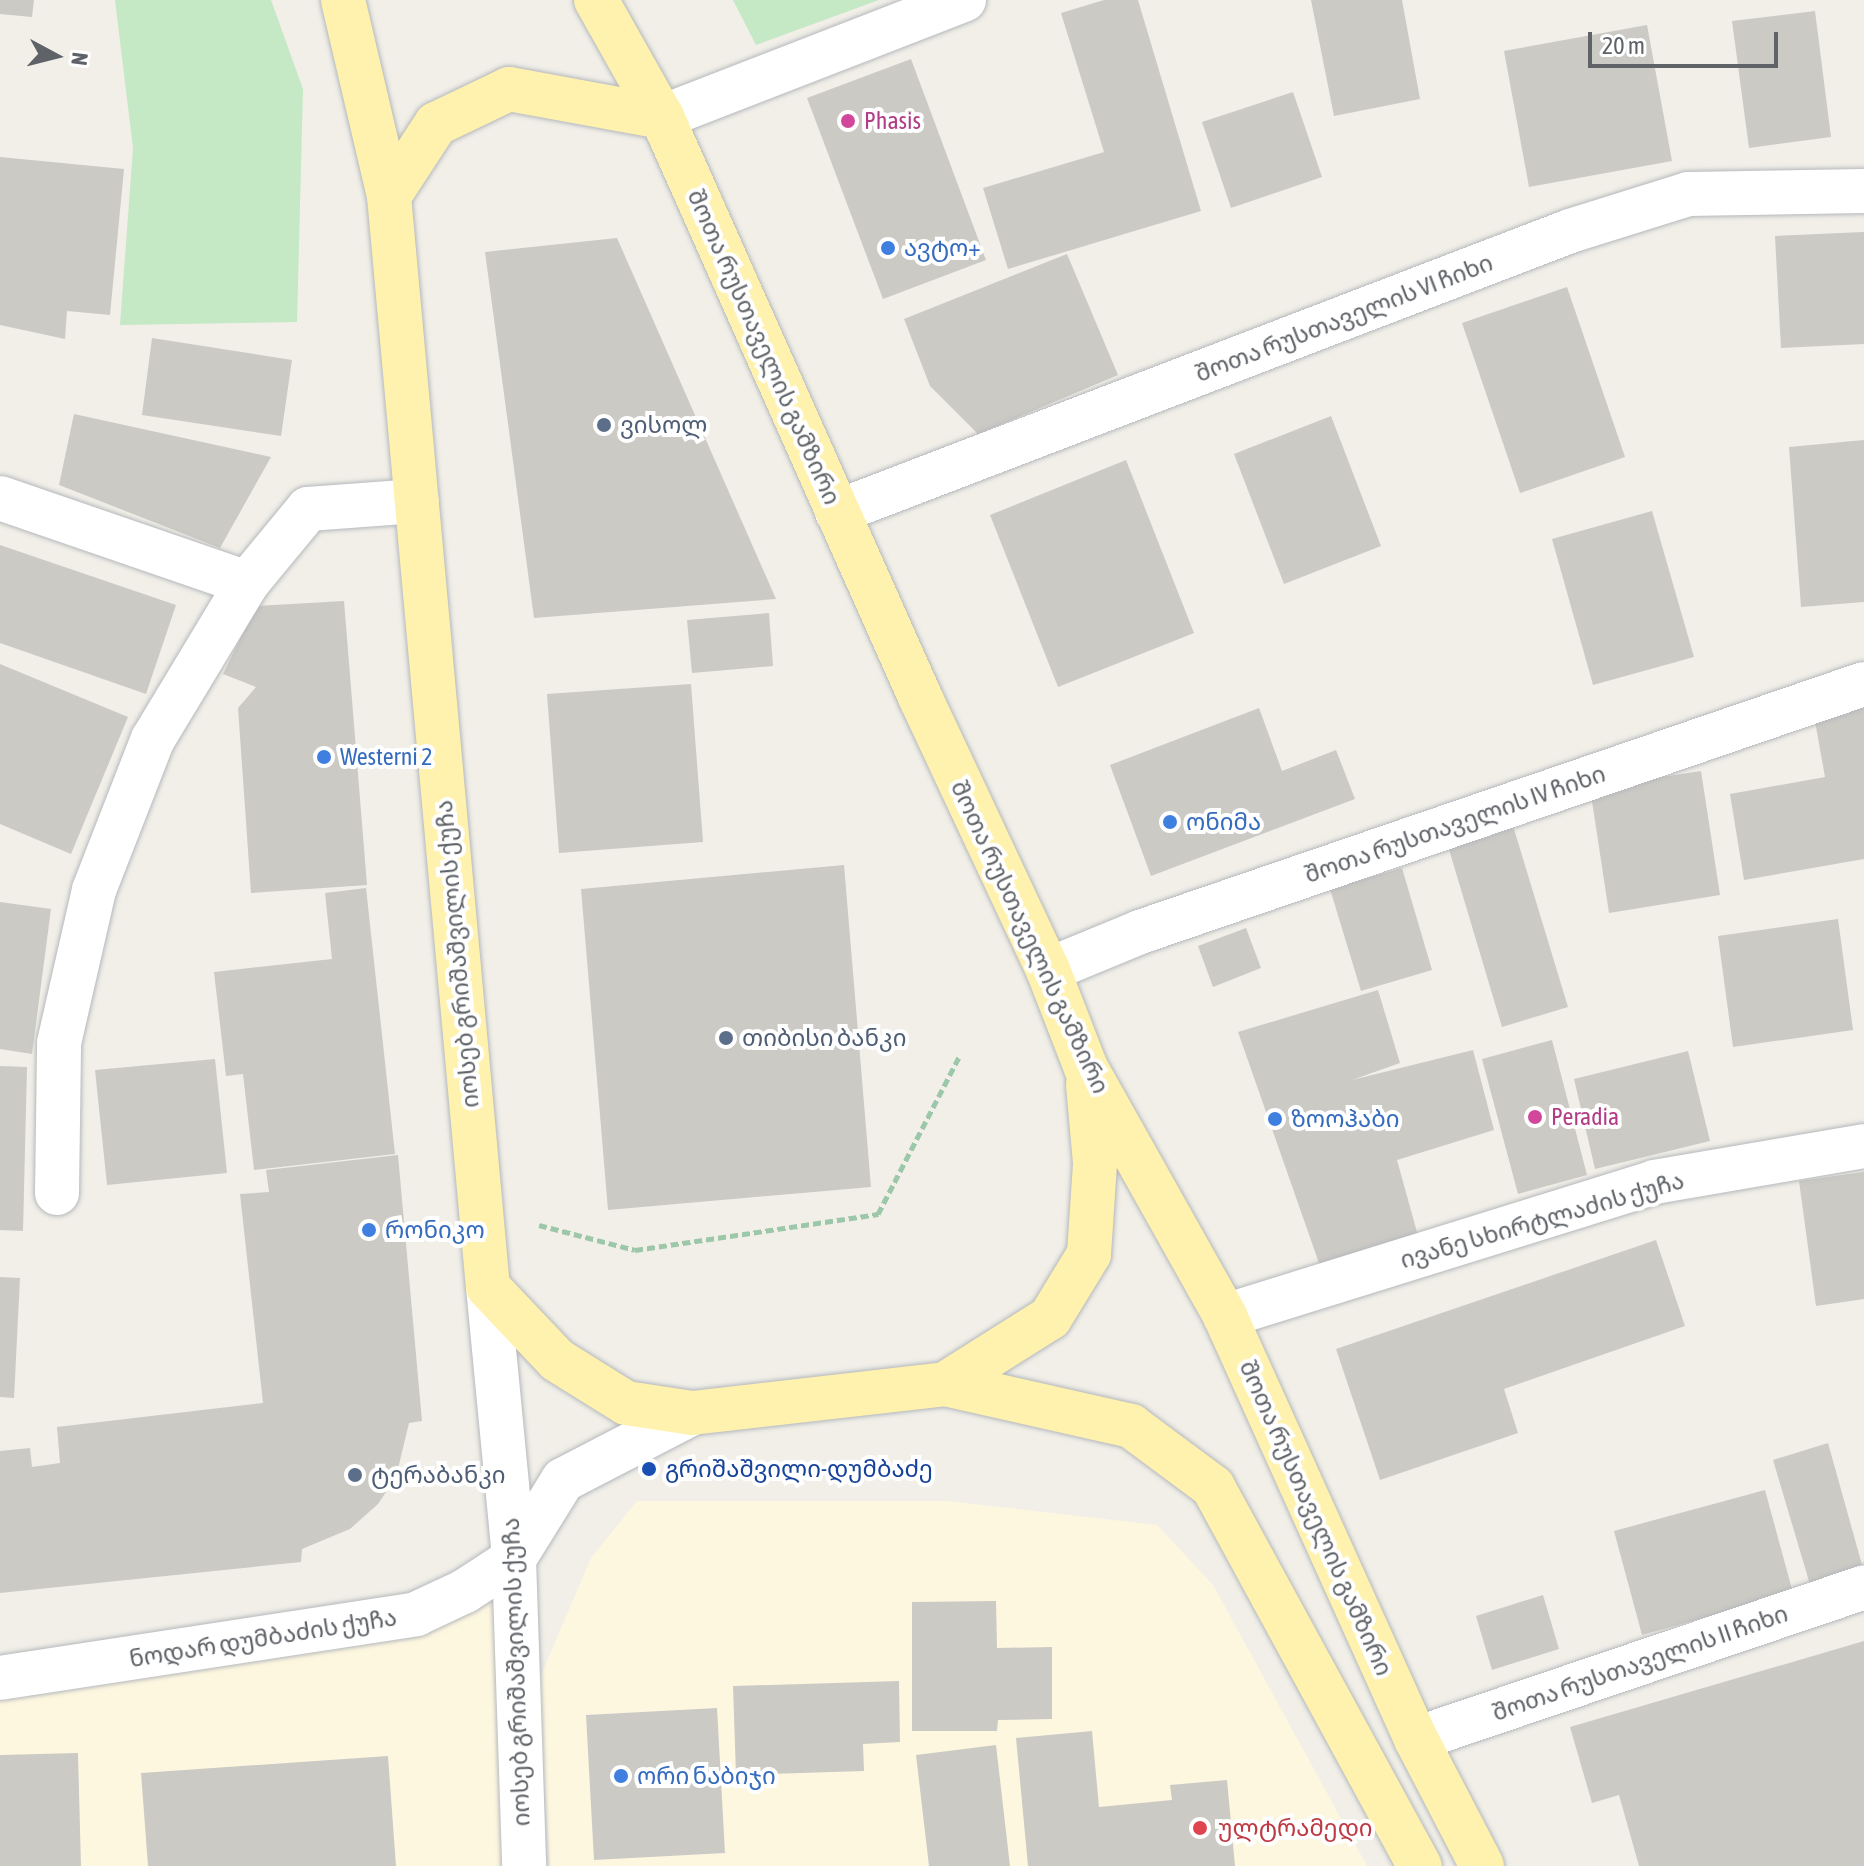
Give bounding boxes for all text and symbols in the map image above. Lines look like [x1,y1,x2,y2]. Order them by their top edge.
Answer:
north arrow [16,16,96,96]
scale bar [1592,16,1782,66]
text: 20 m [1602,32,1645,59]
text: N [66,51,94,67]
place label: Phasis [864,107,921,135]
marker: Phasis [839,112,857,130]
street label: შოთა რუსთაველის გამზირი [681,185,847,509]
place label: ავტო+ [904,234,981,262]
marker: ავტო+ [879,239,897,257]
street label: შოთა რუსთაველის VI ჩიხი [1191,248,1497,388]
place label: ვისოლ [620,411,707,439]
marker: ვისოლ [595,416,613,434]
place label: Westerni 2 [340,743,432,771]
marker: Westerni 2 [315,748,333,766]
street label: შოთა რუსთაველის IV ჩიხი [1301,759,1609,889]
street label: შოთა რუსთაველის გამზირი [945,776,1115,1098]
street label: იოსებ გრიშაშვილის ქუჩა [429,799,485,1109]
place label: ონიმა [1186,808,1261,836]
marker: ონიმა [1161,813,1179,831]
place label: თიბისი ბანკი [742,1024,906,1052]
marker: თიბისი ბანკი [717,1029,735,1047]
place label: Peradia [1551,1103,1619,1131]
place label: ზოოჰაბი [1291,1105,1400,1133]
marker: Peradia [1526,1108,1544,1126]
marker: ზოოჰაბი [1266,1110,1284,1128]
street label: ივანე სხირტლაძის ქუჩა [1397,1166,1687,1274]
place label: რონიკო [385,1216,485,1244]
marker: რონიკო [360,1221,378,1239]
street label: შოთა რუსთაველის გამზირი [1233,1356,1399,1680]
place label: გრიშაშვილი-დუმბაძე [665,1455,933,1483]
marker: გრიშაშვილი-დუმბაძე [640,1460,658,1478]
place label: ტერაბანკი [371,1461,506,1489]
marker: ტერაბანკი [346,1466,364,1484]
street label: იოსებ გრიშაშვილის ქუჩა [496,1517,536,1827]
street label: შოთა რუსთაველის II ჩიხი [1488,1599,1792,1727]
street label: ნოდარ დუმბაძის ქუჩა [127,1603,399,1673]
place label: ორი ნაბიჯი [637,1762,776,1790]
marker: ორი ნაბიჯი [612,1767,630,1785]
place label: ულტრამედი [1218,1814,1373,1842]
marker: ულტრამედი [1189,1817,1211,1839]

